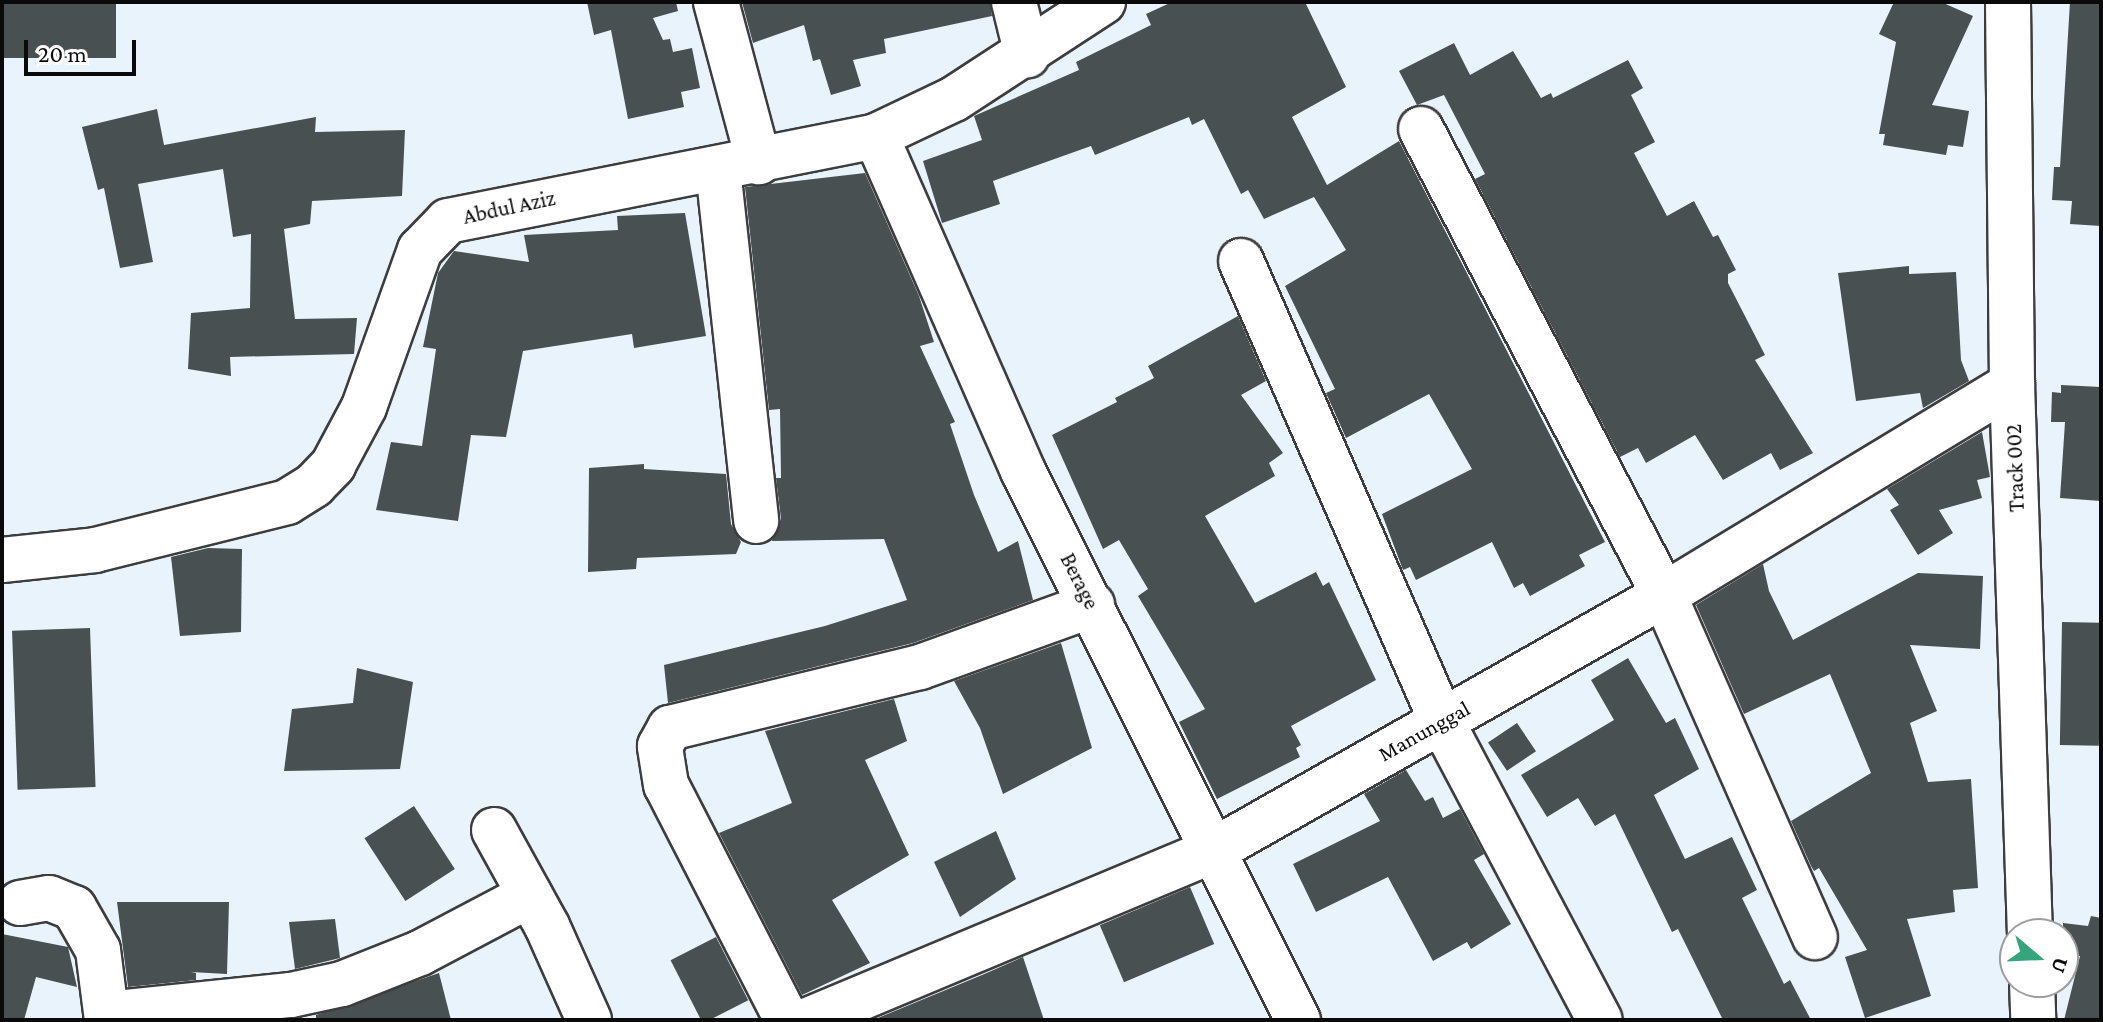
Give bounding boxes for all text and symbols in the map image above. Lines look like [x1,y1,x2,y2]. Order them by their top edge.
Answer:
scale bar [28,24,140,74]
text: 20 m [38,40,87,67]
street label: Abdul Aziz [460,184,558,230]
street label: Track 002 [2000,423,2030,513]
street label: Berage [1055,549,1105,613]
street label: Manunggal [1373,695,1475,767]
north arrow [1999,918,2079,998]
text: U [2046,954,2075,977]

